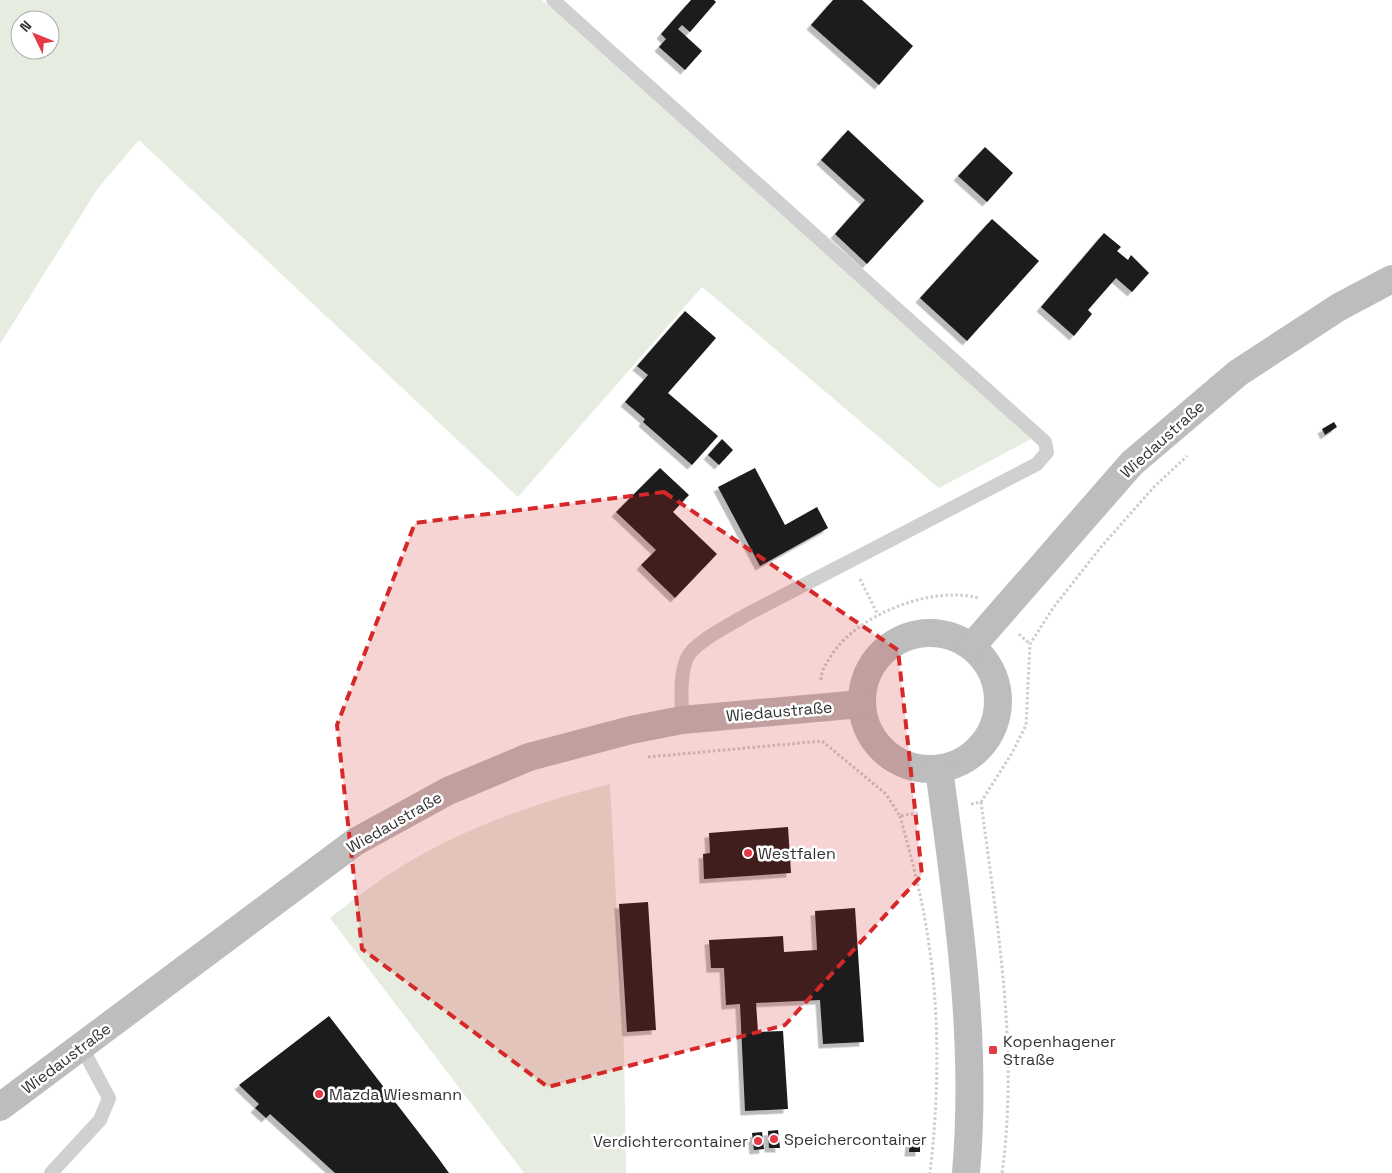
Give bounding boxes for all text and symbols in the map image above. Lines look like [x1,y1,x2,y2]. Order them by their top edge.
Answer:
north arrow [10,10,60,60]
text: N [16,17,35,36]
street label: Wiedaustraße [1116,396,1209,483]
street label: Wiedaustraße [725,696,833,727]
street label: Wiedaustraße [343,787,446,858]
place label: Westfalen [758,843,836,864]
marker: Westfalen [742,847,754,859]
street label: Wiedaustraße [17,1018,115,1099]
place label: Kopenhagener Straße [1003,1031,1116,1070]
marker: Kopenhagener Straße [987,1044,999,1056]
place label: Mazda Wiesmann [329,1084,462,1105]
marker: Mazda Wiesmann [313,1088,325,1100]
place label: Speichercontainer [784,1129,927,1150]
place label: Verdichtercontainer [593,1131,748,1152]
marker: Speichercontainer [768,1133,780,1145]
marker: Verdichtercontainer [752,1135,764,1147]

